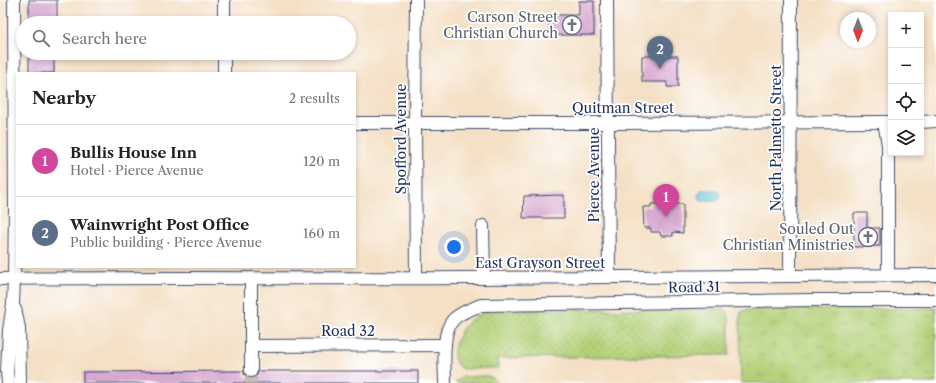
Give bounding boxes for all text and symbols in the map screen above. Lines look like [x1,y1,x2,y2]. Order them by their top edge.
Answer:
place label: Carson Street Christian Church [443,8,558,42]
north arrow [840,12,876,48]
map controls [888,12,924,156]
button: + [888,12,924,48]
church icon: Carson Street Christian Church [561,14,583,36]
search box [16,16,356,60]
icon: search [30,27,52,49]
text: Search here [62,29,147,48]
pin: 2 [647,36,673,69]
button: − [888,48,924,84]
street label: North Palmetto Street [767,65,785,211]
street label: Spofford Avenue [392,83,410,194]
button: locate [888,84,924,120]
text: Nearby [32,88,96,108]
text: 2 results [289,90,340,106]
street label: Quitman Street [572,99,674,117]
button: layers [888,120,924,156]
street label: Pierce Avenue [585,127,603,223]
text: Bullis House Inn [70,143,197,162]
text: 1 [42,153,48,169]
text: 120 m [303,153,340,169]
text: Hotel · Pierce Avenue [70,162,204,178]
pin: 1 [653,184,679,217]
text: Wainwright Post Office [70,215,249,234]
place label: Souled Out Christian Ministries [723,220,854,254]
text: 2 [41,225,49,241]
text: 160 m [303,225,340,241]
church icon: Souled Out Christian Ministries [857,226,879,248]
text: Public building · Pierce Avenue [70,234,262,250]
your location [444,237,464,257]
street label: East Grayson Street [475,254,605,272]
street label: Road 31 [668,278,720,296]
street label: Road 32 [321,322,375,340]

